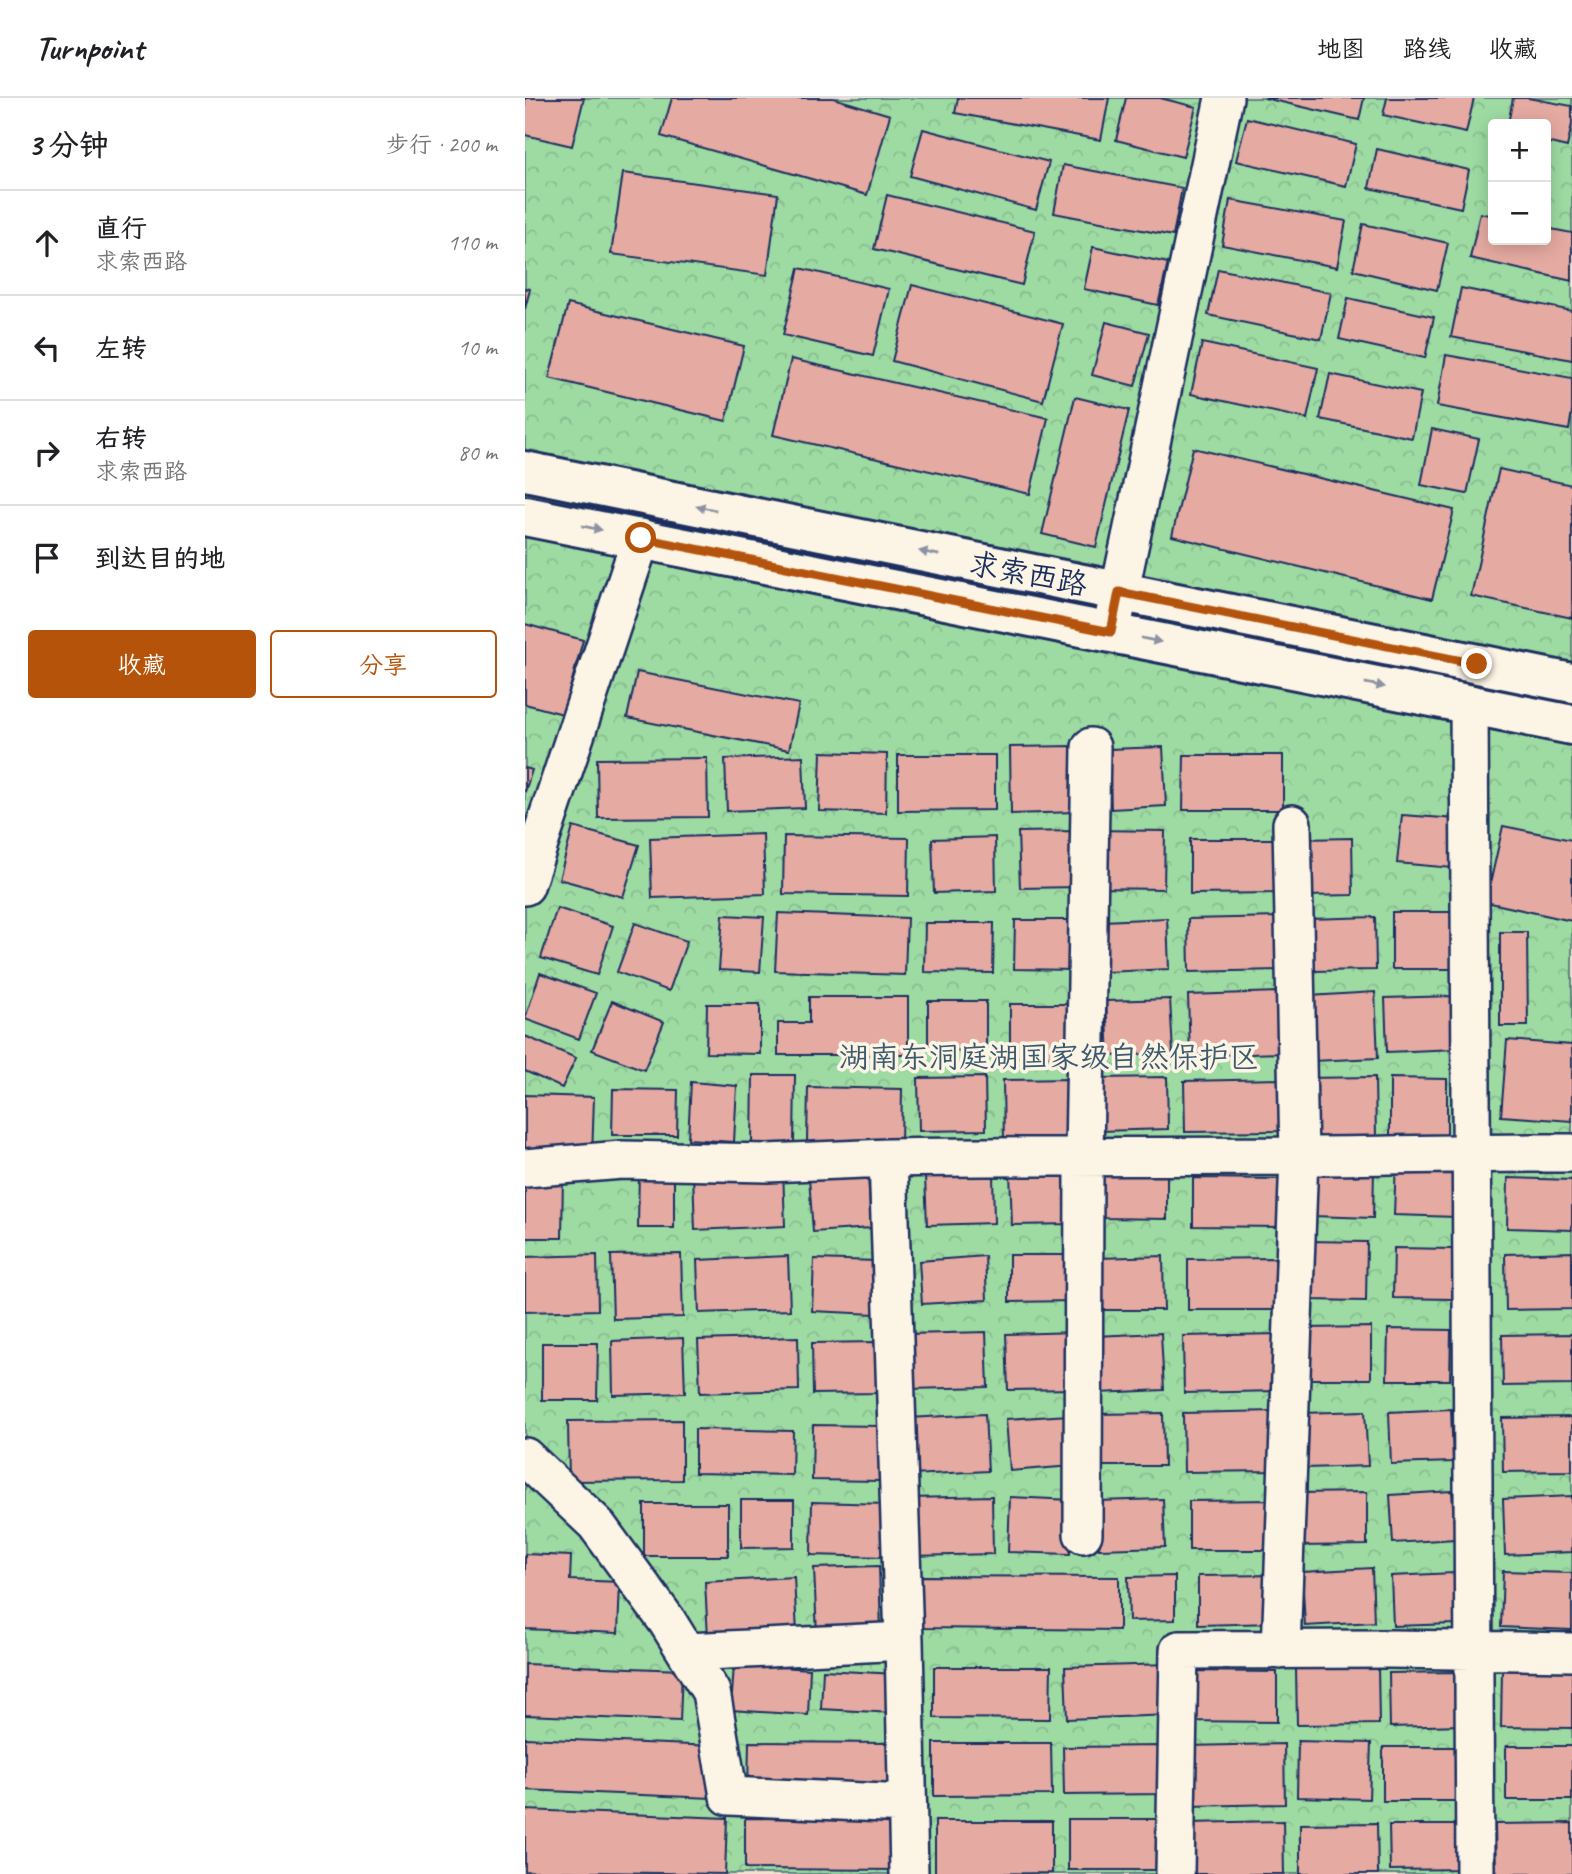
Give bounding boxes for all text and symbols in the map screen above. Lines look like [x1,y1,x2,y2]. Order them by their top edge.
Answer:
text: Turnpoint [35,27,143,69]
text: 地图 [1317,34,1365,64]
text: 路线 [1403,34,1451,64]
text: 收藏 [1489,34,1537,64]
map controls [1488,119,1551,245]
button: + [1488,119,1551,182]
text: 3 分钟 [28,126,109,164]
text: 步行 · 200 m [386,130,497,159]
button: − [1488,182,1551,245]
text: 直行 [95,212,147,245]
icon: ahead [28,224,66,262]
text: 110 m [448,228,497,257]
text: 求索西路 [95,247,187,276]
icon: left [28,329,66,367]
text: 左转 [95,332,147,365]
text: 10 m [458,333,497,362]
text: 右转 [95,422,147,455]
icon: right [28,434,66,472]
text: 80 m [458,438,497,467]
text: 求索西路 [95,457,187,486]
one-way arrow [695,503,717,514]
route start [625,522,656,553]
one-way arrow [581,523,603,534]
icon: arrive [28,539,66,577]
text: 到达目的地 [95,542,225,575]
street label: 求索西路 [965,544,1091,604]
one-way arrow [918,548,940,559]
button: 收藏 [28,630,256,698]
button: 分享 [270,630,497,698]
one-way arrow [1141,635,1163,646]
route end [1461,648,1492,679]
one-way arrow [1364,680,1386,691]
park label: 湖南东洞庭湖国家级自然保护区 [839,1038,1259,1076]

